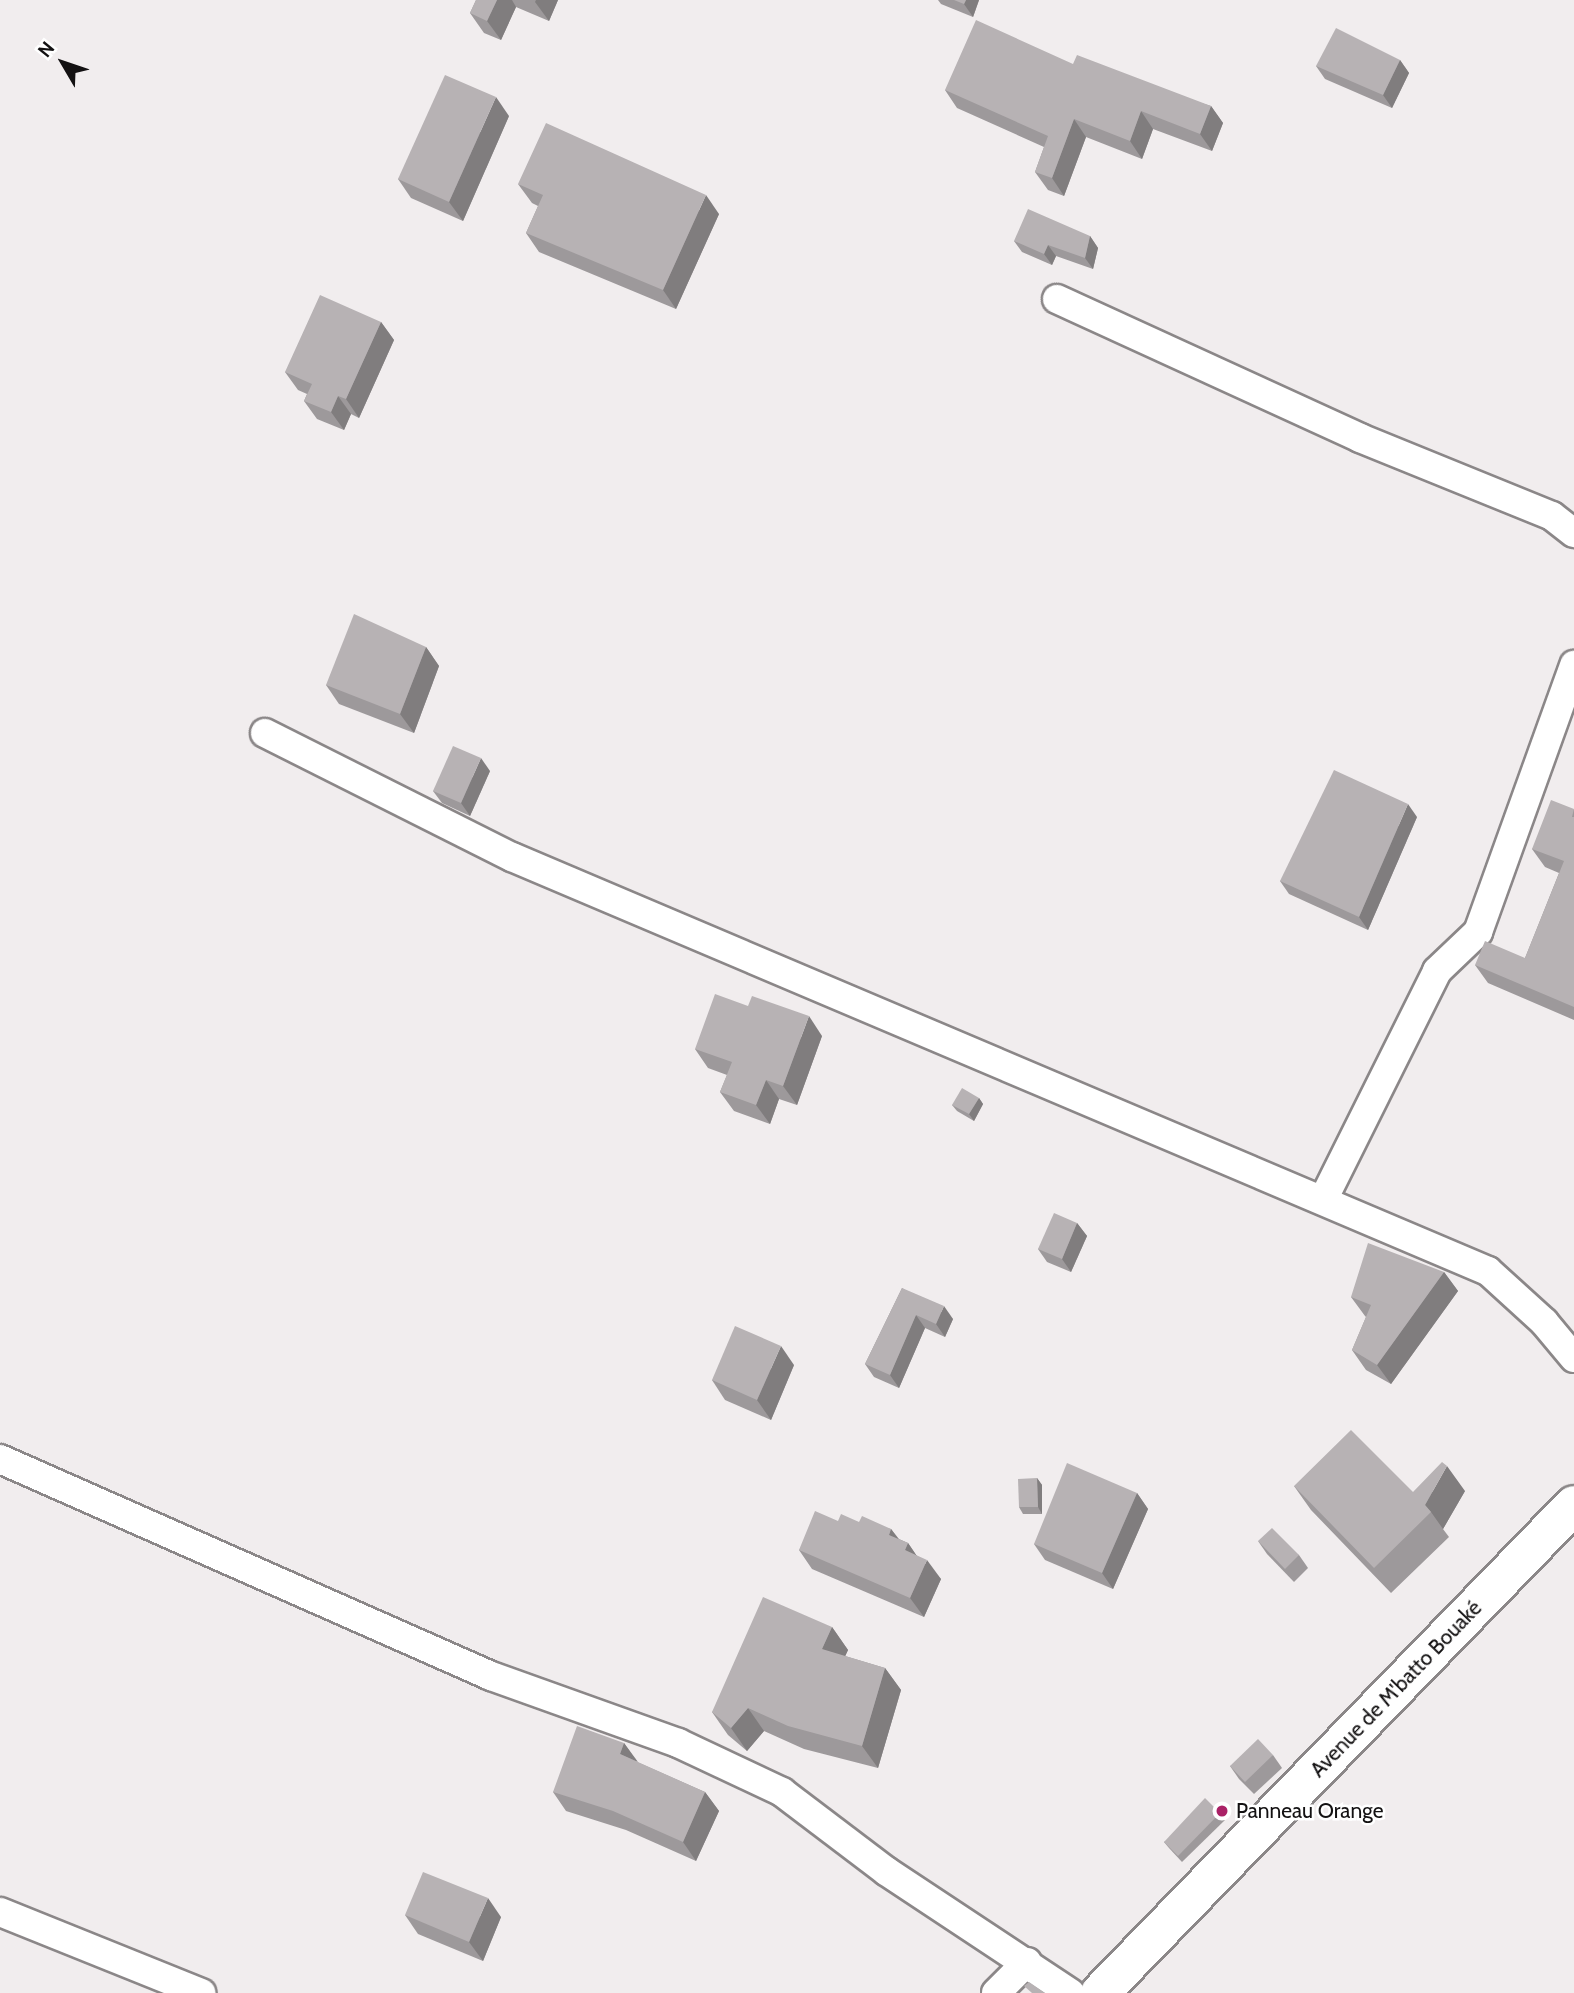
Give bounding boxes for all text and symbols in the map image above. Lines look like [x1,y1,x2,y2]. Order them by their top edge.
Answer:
north arrow [28,28,98,98]
text: N [33,37,59,62]
street label: Avenue de M'batto Bouaké [1305,1596,1487,1782]
place label: Panneau Orange [1236,1798,1383,1824]
marker: Panneau Orange [1214,1803,1230,1819]

